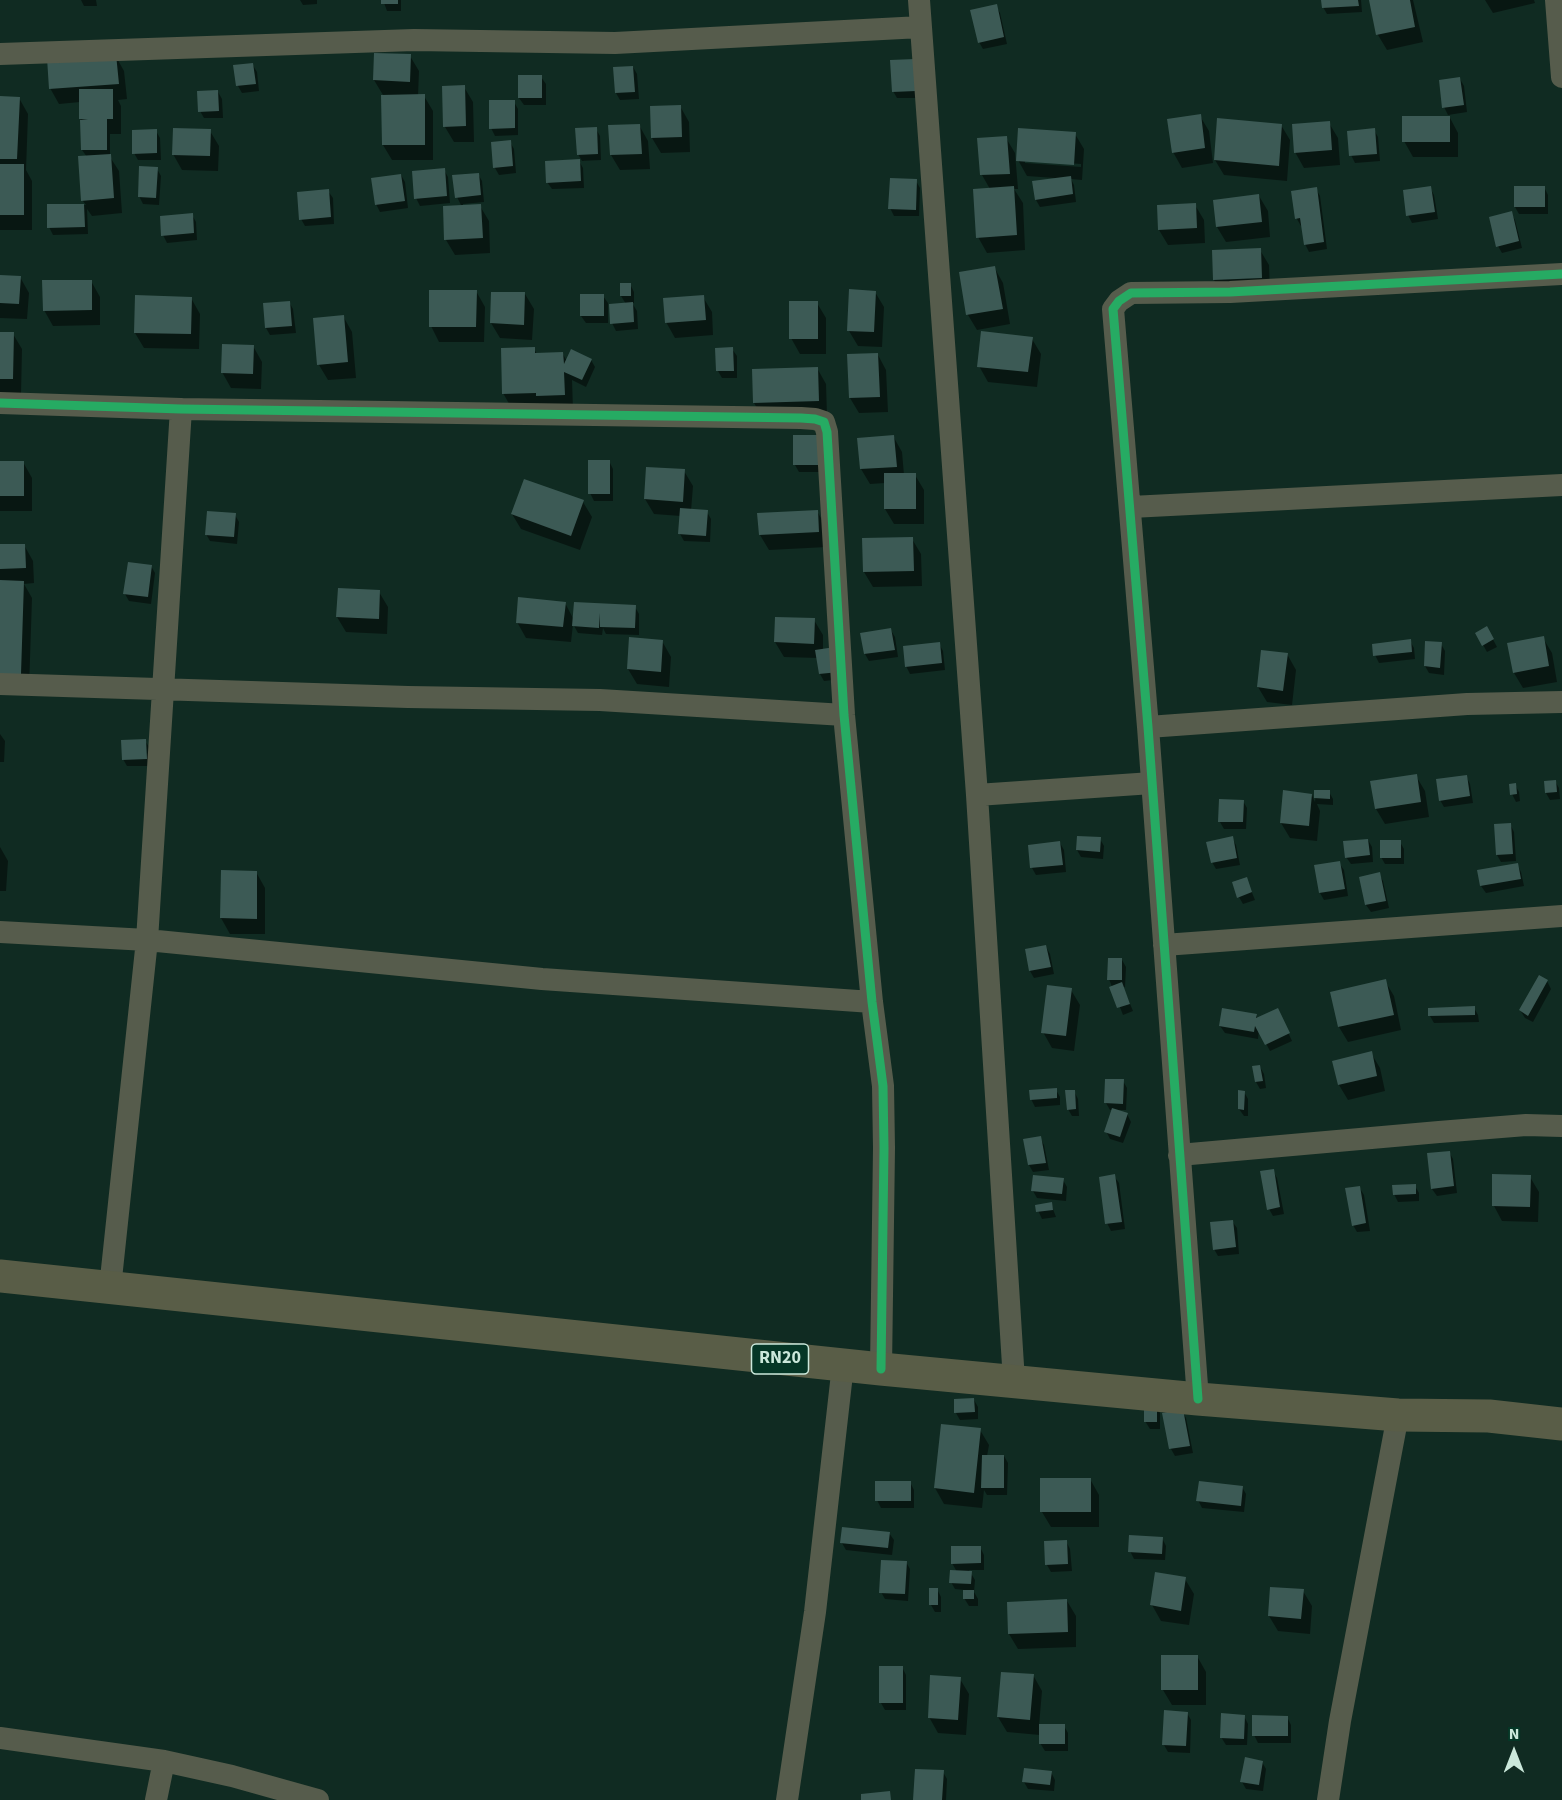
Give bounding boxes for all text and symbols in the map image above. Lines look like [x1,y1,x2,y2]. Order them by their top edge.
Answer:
road number: RN20 [752,1344,808,1374]
north arrow [1484,1722,1544,1782]
text: N [1509,1723,1519,1745]

